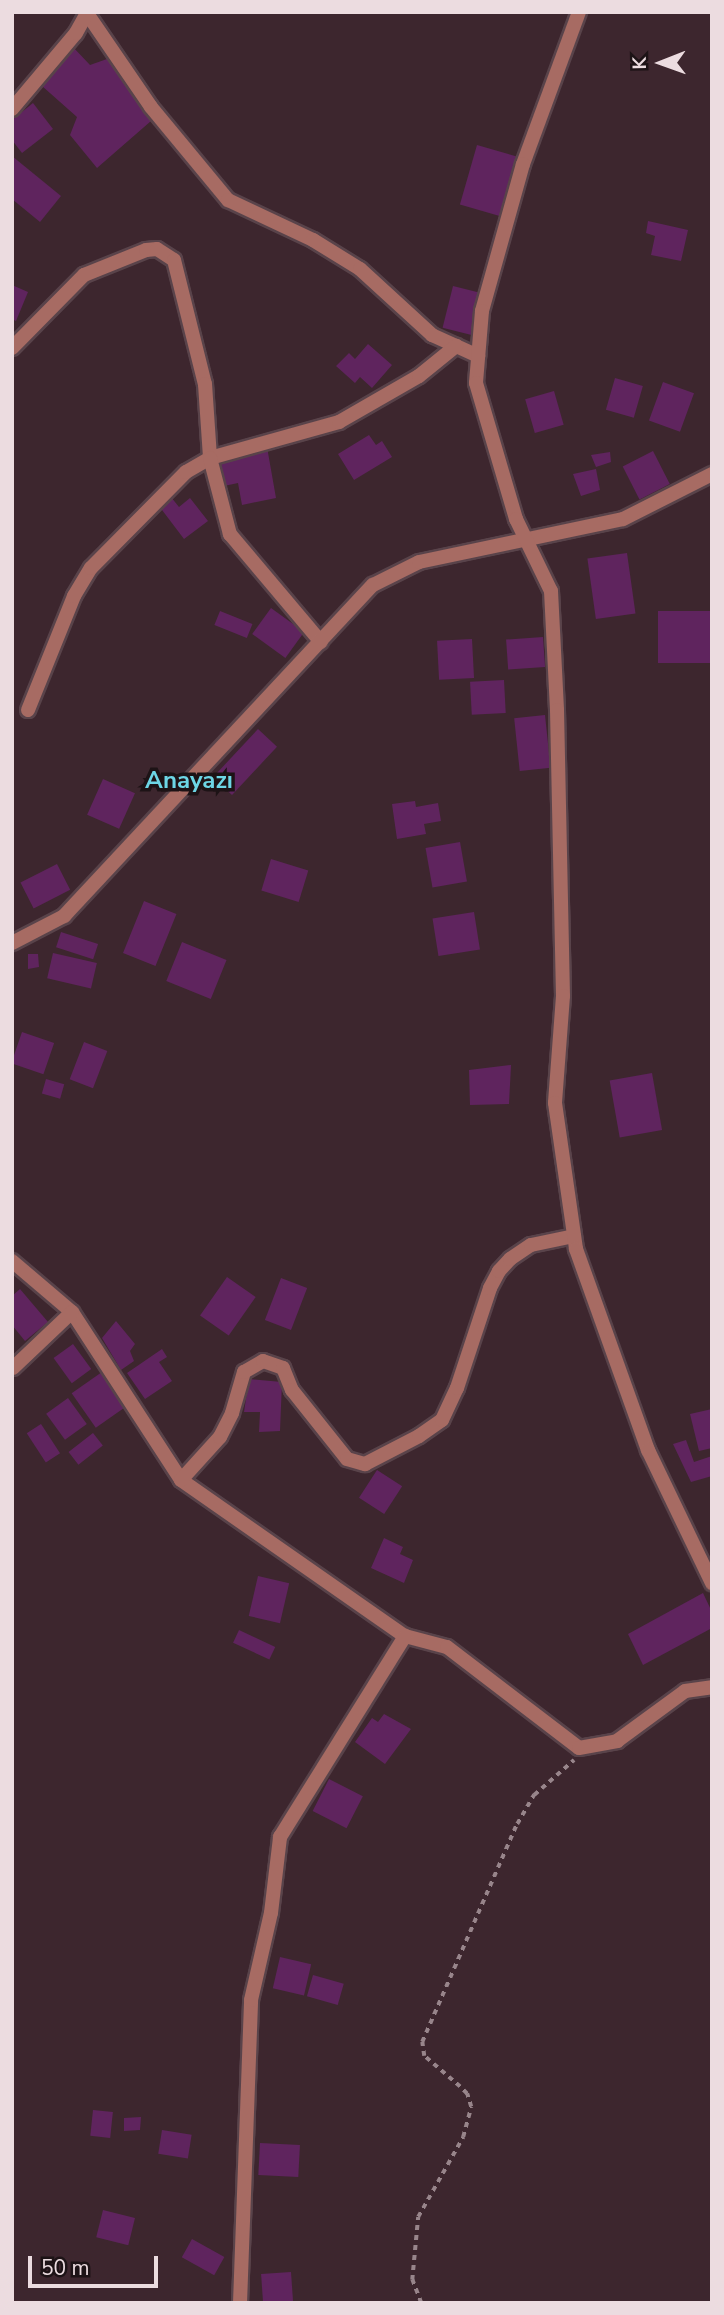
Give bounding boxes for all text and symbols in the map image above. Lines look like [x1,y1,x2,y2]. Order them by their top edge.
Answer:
north arrow [626,28,696,98]
text: K [627,57,653,70]
district label: Anayazı [145,767,233,795]
scale bar [32,2242,161,2286]
text: 50 m [41,2254,90,2282]

